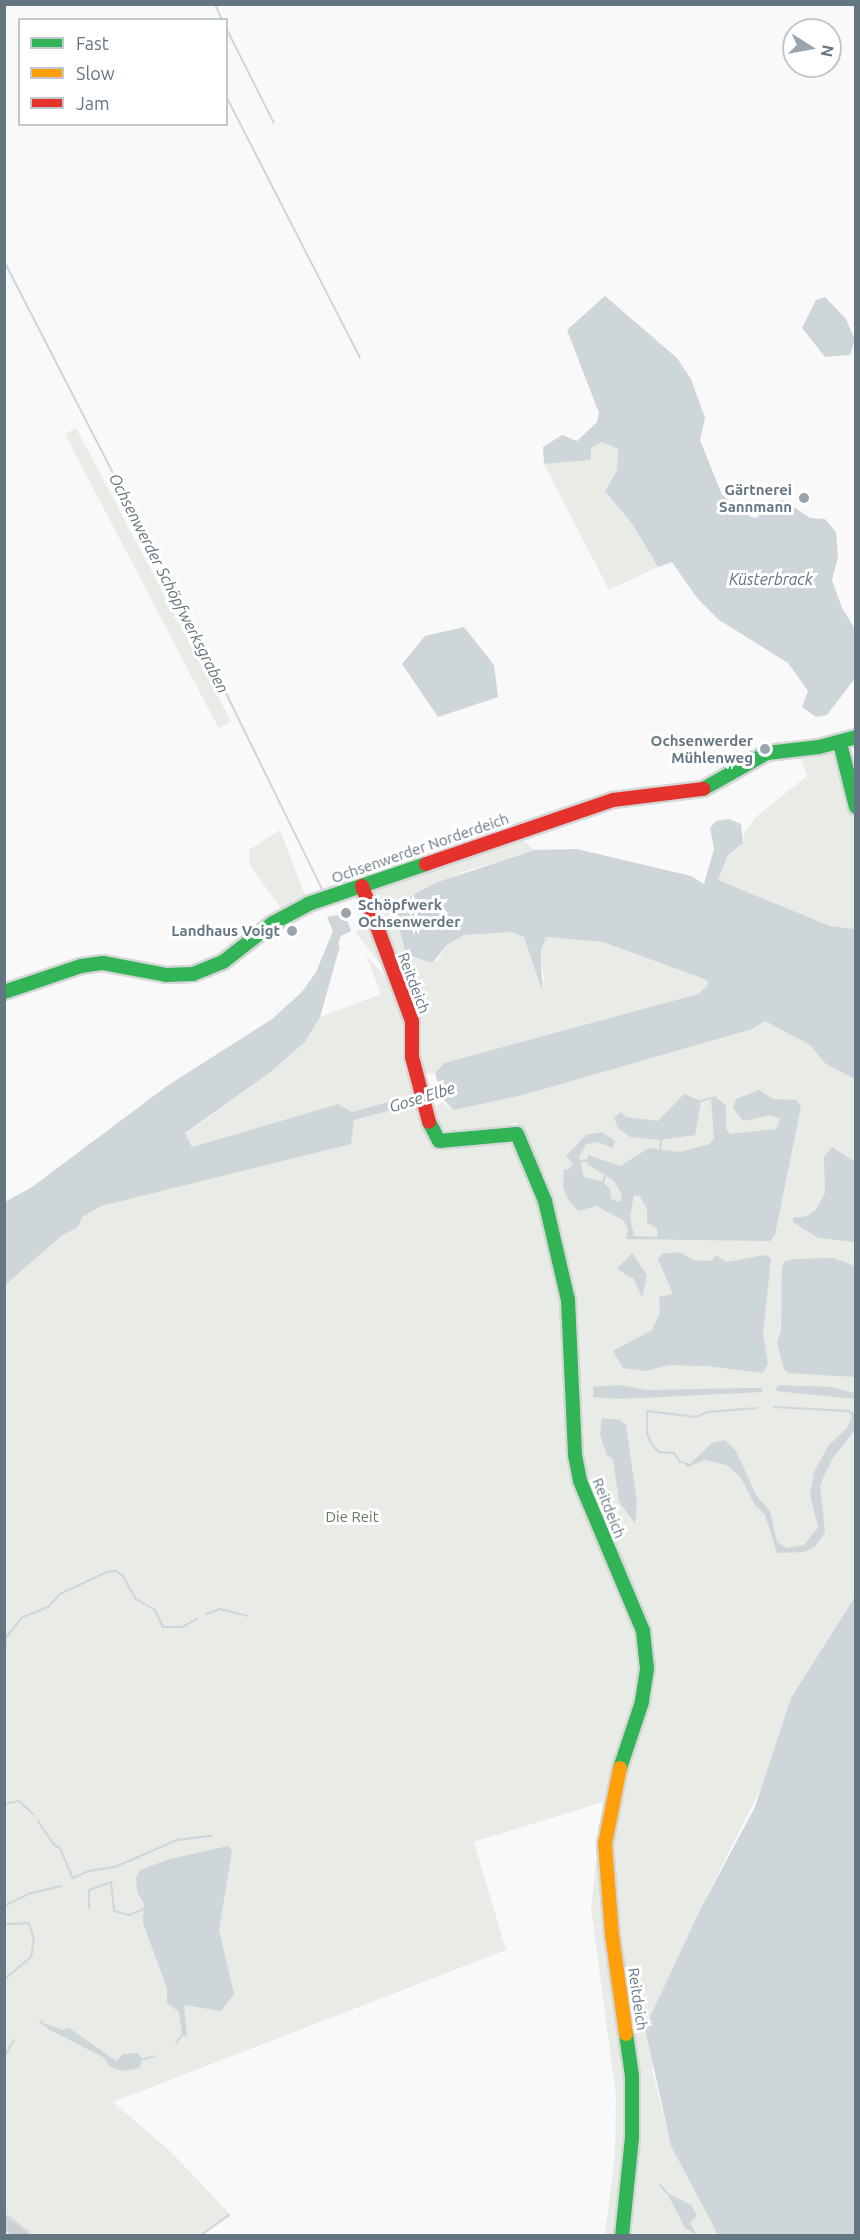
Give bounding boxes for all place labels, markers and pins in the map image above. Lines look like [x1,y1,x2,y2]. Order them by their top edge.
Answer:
place label: Gärtnerei Sannmann [719,480,792,515]
marker: Gärtnerei Sannmann [797,491,811,505]
place label: Ochsenwerder Mühlenweg [651,731,753,766]
marker: Ochsenwerder Mühlenweg [758,742,772,756]
place label: Schöpfwerk Ochsenwerder [358,895,460,930]
marker: Schöpfwerk Ochsenwerder [339,906,353,920]
place label: Landhaus Voigt [171,922,280,940]
marker: Landhaus Voigt [285,924,299,938]

